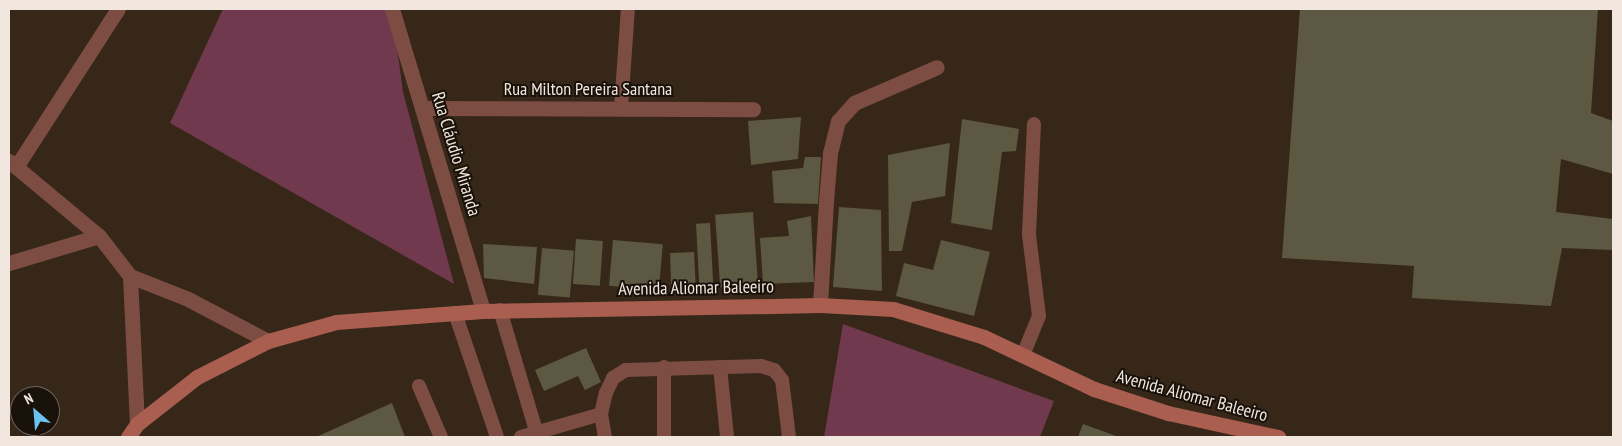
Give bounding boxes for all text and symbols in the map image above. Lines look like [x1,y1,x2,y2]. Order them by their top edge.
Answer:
street label: Rua Milton Pereira Santana [504,78,672,100]
street label: Rua Cláudio Miranda [427,89,485,219]
street label: Avenida Aliomar Baleeiro [618,276,774,300]
street label: Avenida Aliomar Baleeiro [1114,365,1270,427]
north arrow [10,386,60,436]
text: N [21,389,36,408]

